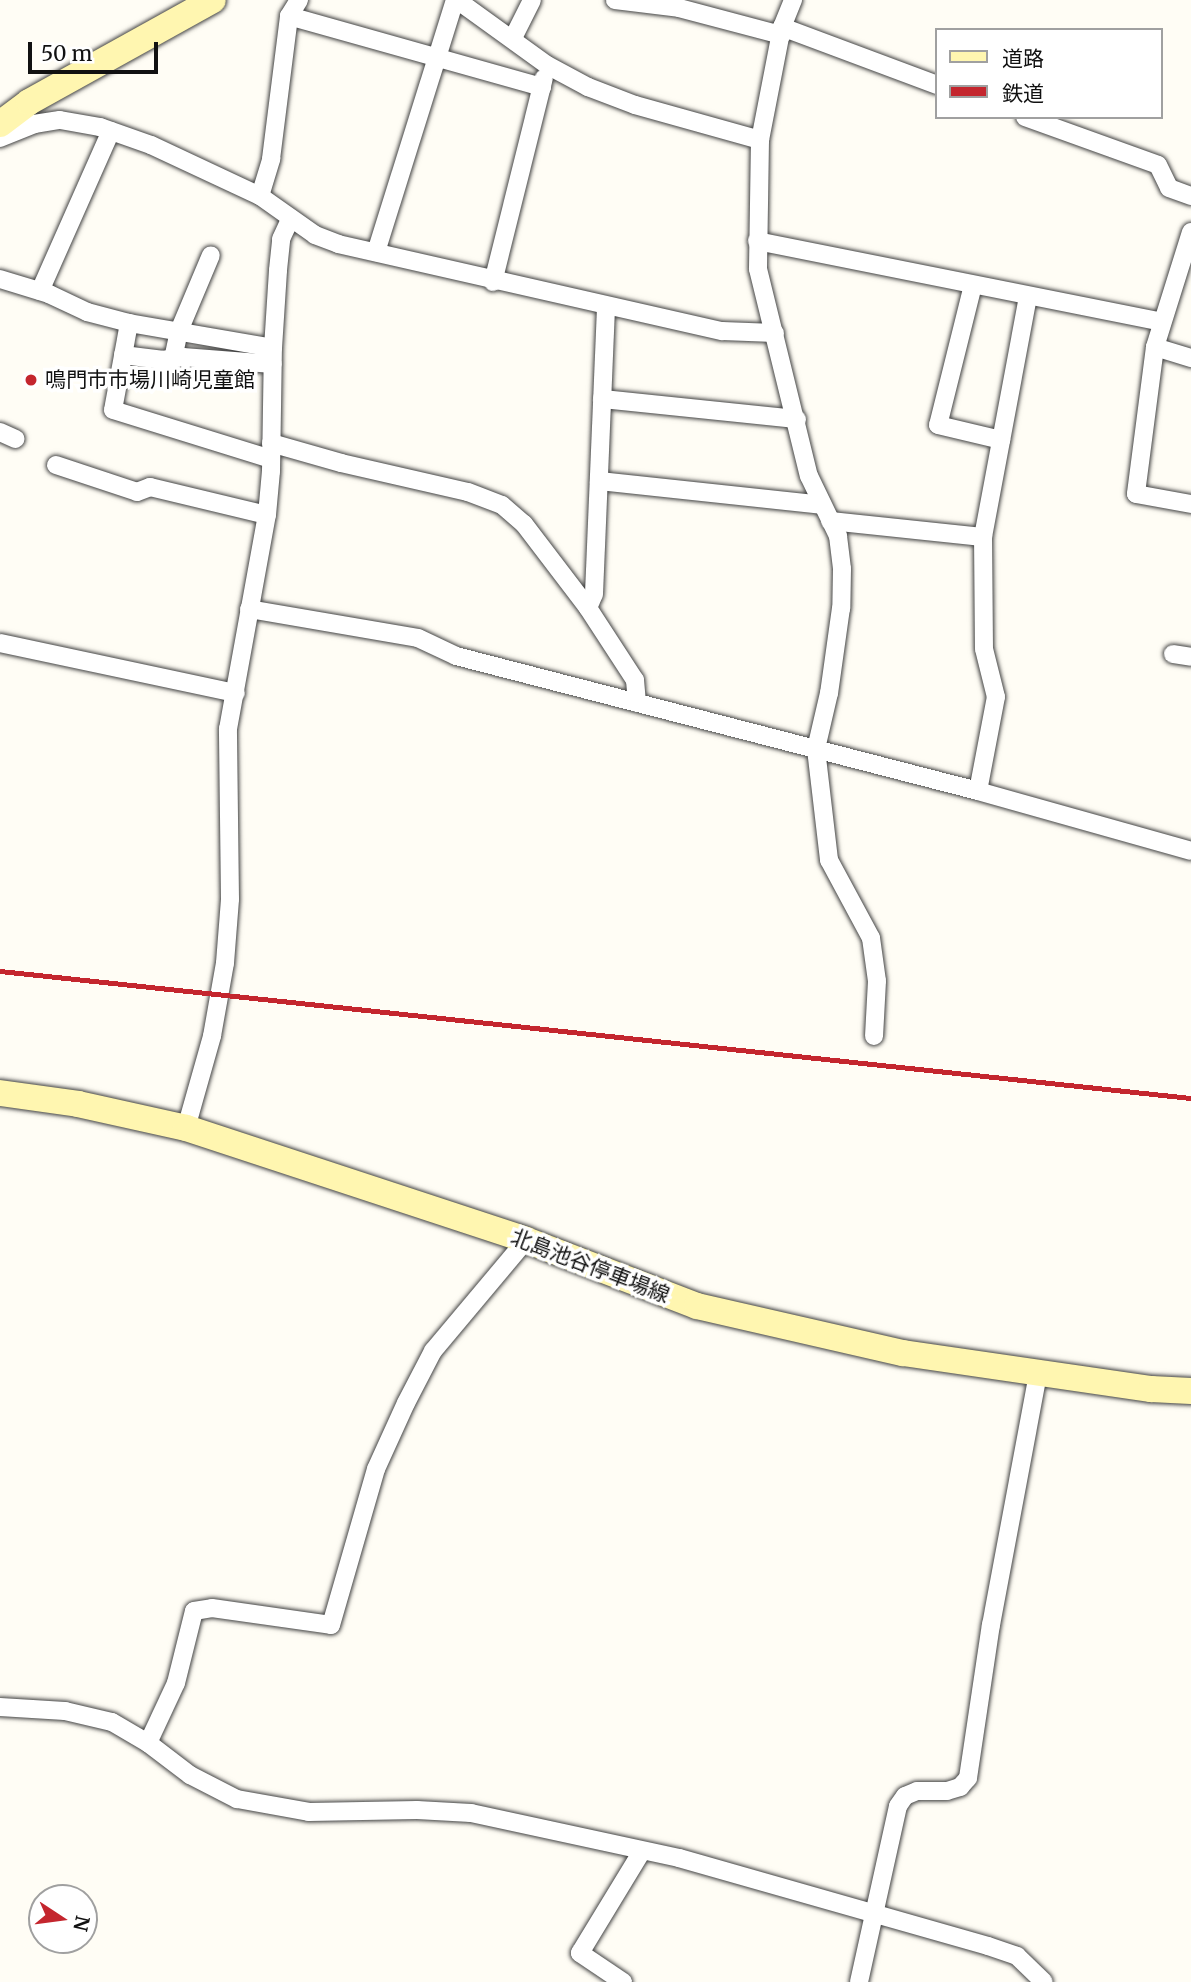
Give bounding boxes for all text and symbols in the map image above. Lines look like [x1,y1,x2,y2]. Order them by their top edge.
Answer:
scale bar [32,28,161,72]
legend [936,28,1163,119]
text: 50 m [41,40,92,67]
text: 道路 [1002,45,1044,72]
text: 鉄道 [1002,80,1044,107]
place label: 鳴門市市場川崎児童館 [45,367,255,393]
marker: 鳴門市市場川崎児童館 [23,372,39,388]
street label: 北島池谷停車場線 [507,1224,673,1308]
north arrow [28,1884,98,1954]
text: N [68,1913,95,1933]

